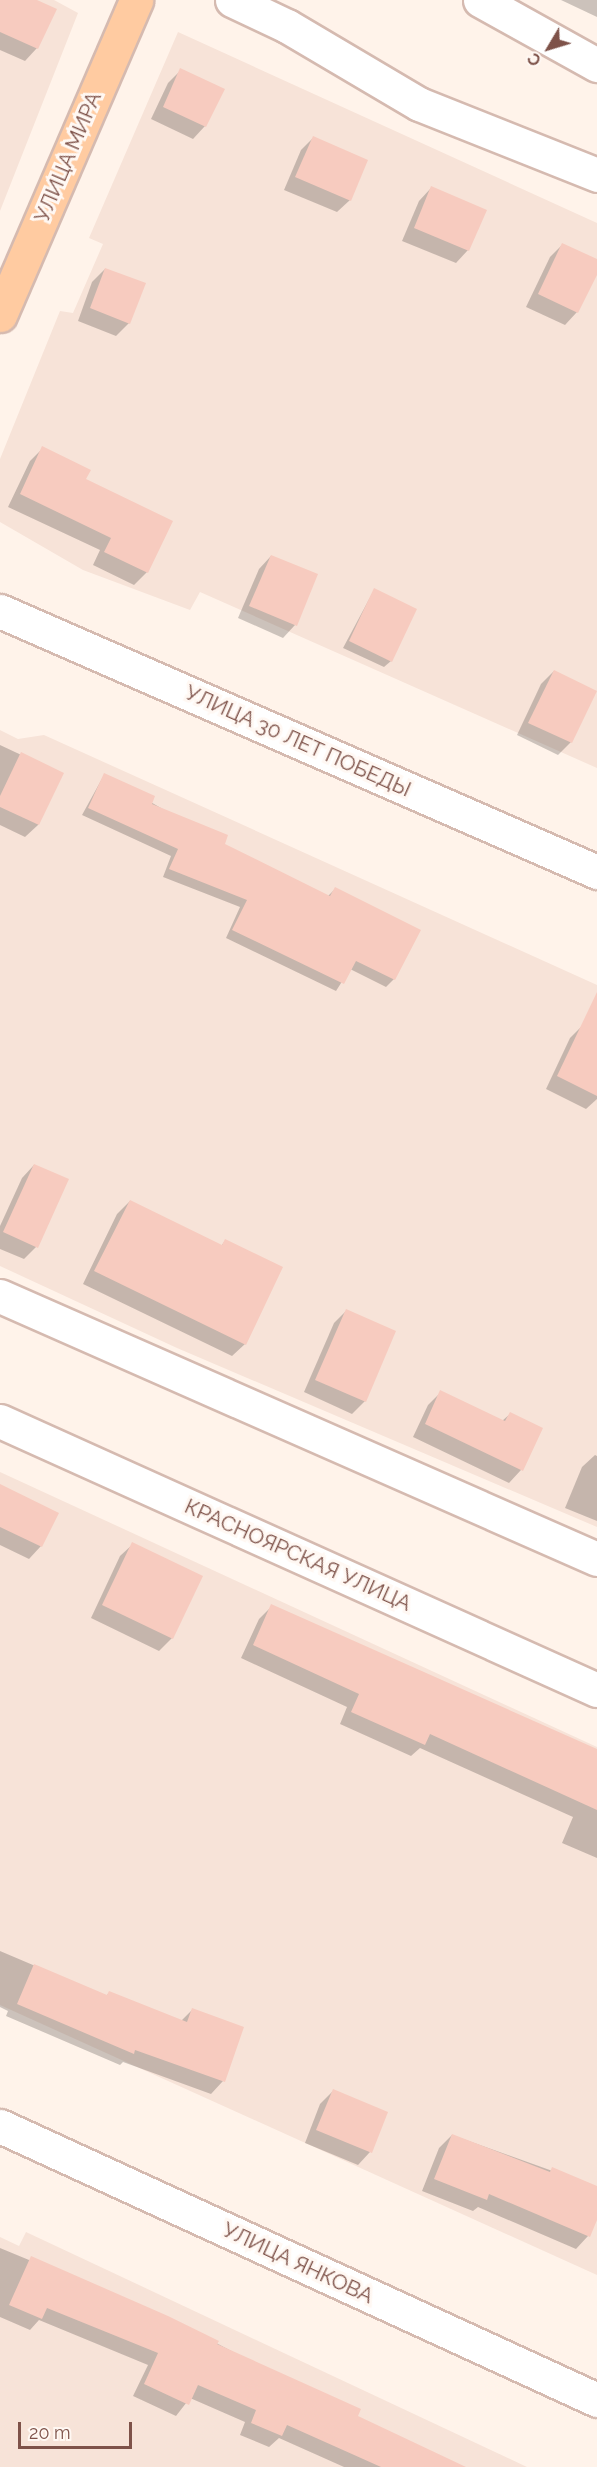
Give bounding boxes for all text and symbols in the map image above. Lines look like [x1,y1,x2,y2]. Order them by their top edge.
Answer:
north arrow [519,18,579,78]
text: С [524,49,545,70]
street label: УЛИЦА МИРА [29,88,107,226]
street label: УЛИЦА 30 ЛЕТ ПОБЕДЫ [181,680,415,802]
street label: КРАСНОЯРСКАЯ УЛИЦА [181,1494,415,1616]
street label: УЛИЦА ЯНКОВА [218,2217,378,2309]
scale bar [21,2410,135,2448]
text: 20 m [29,2422,71,2443]

